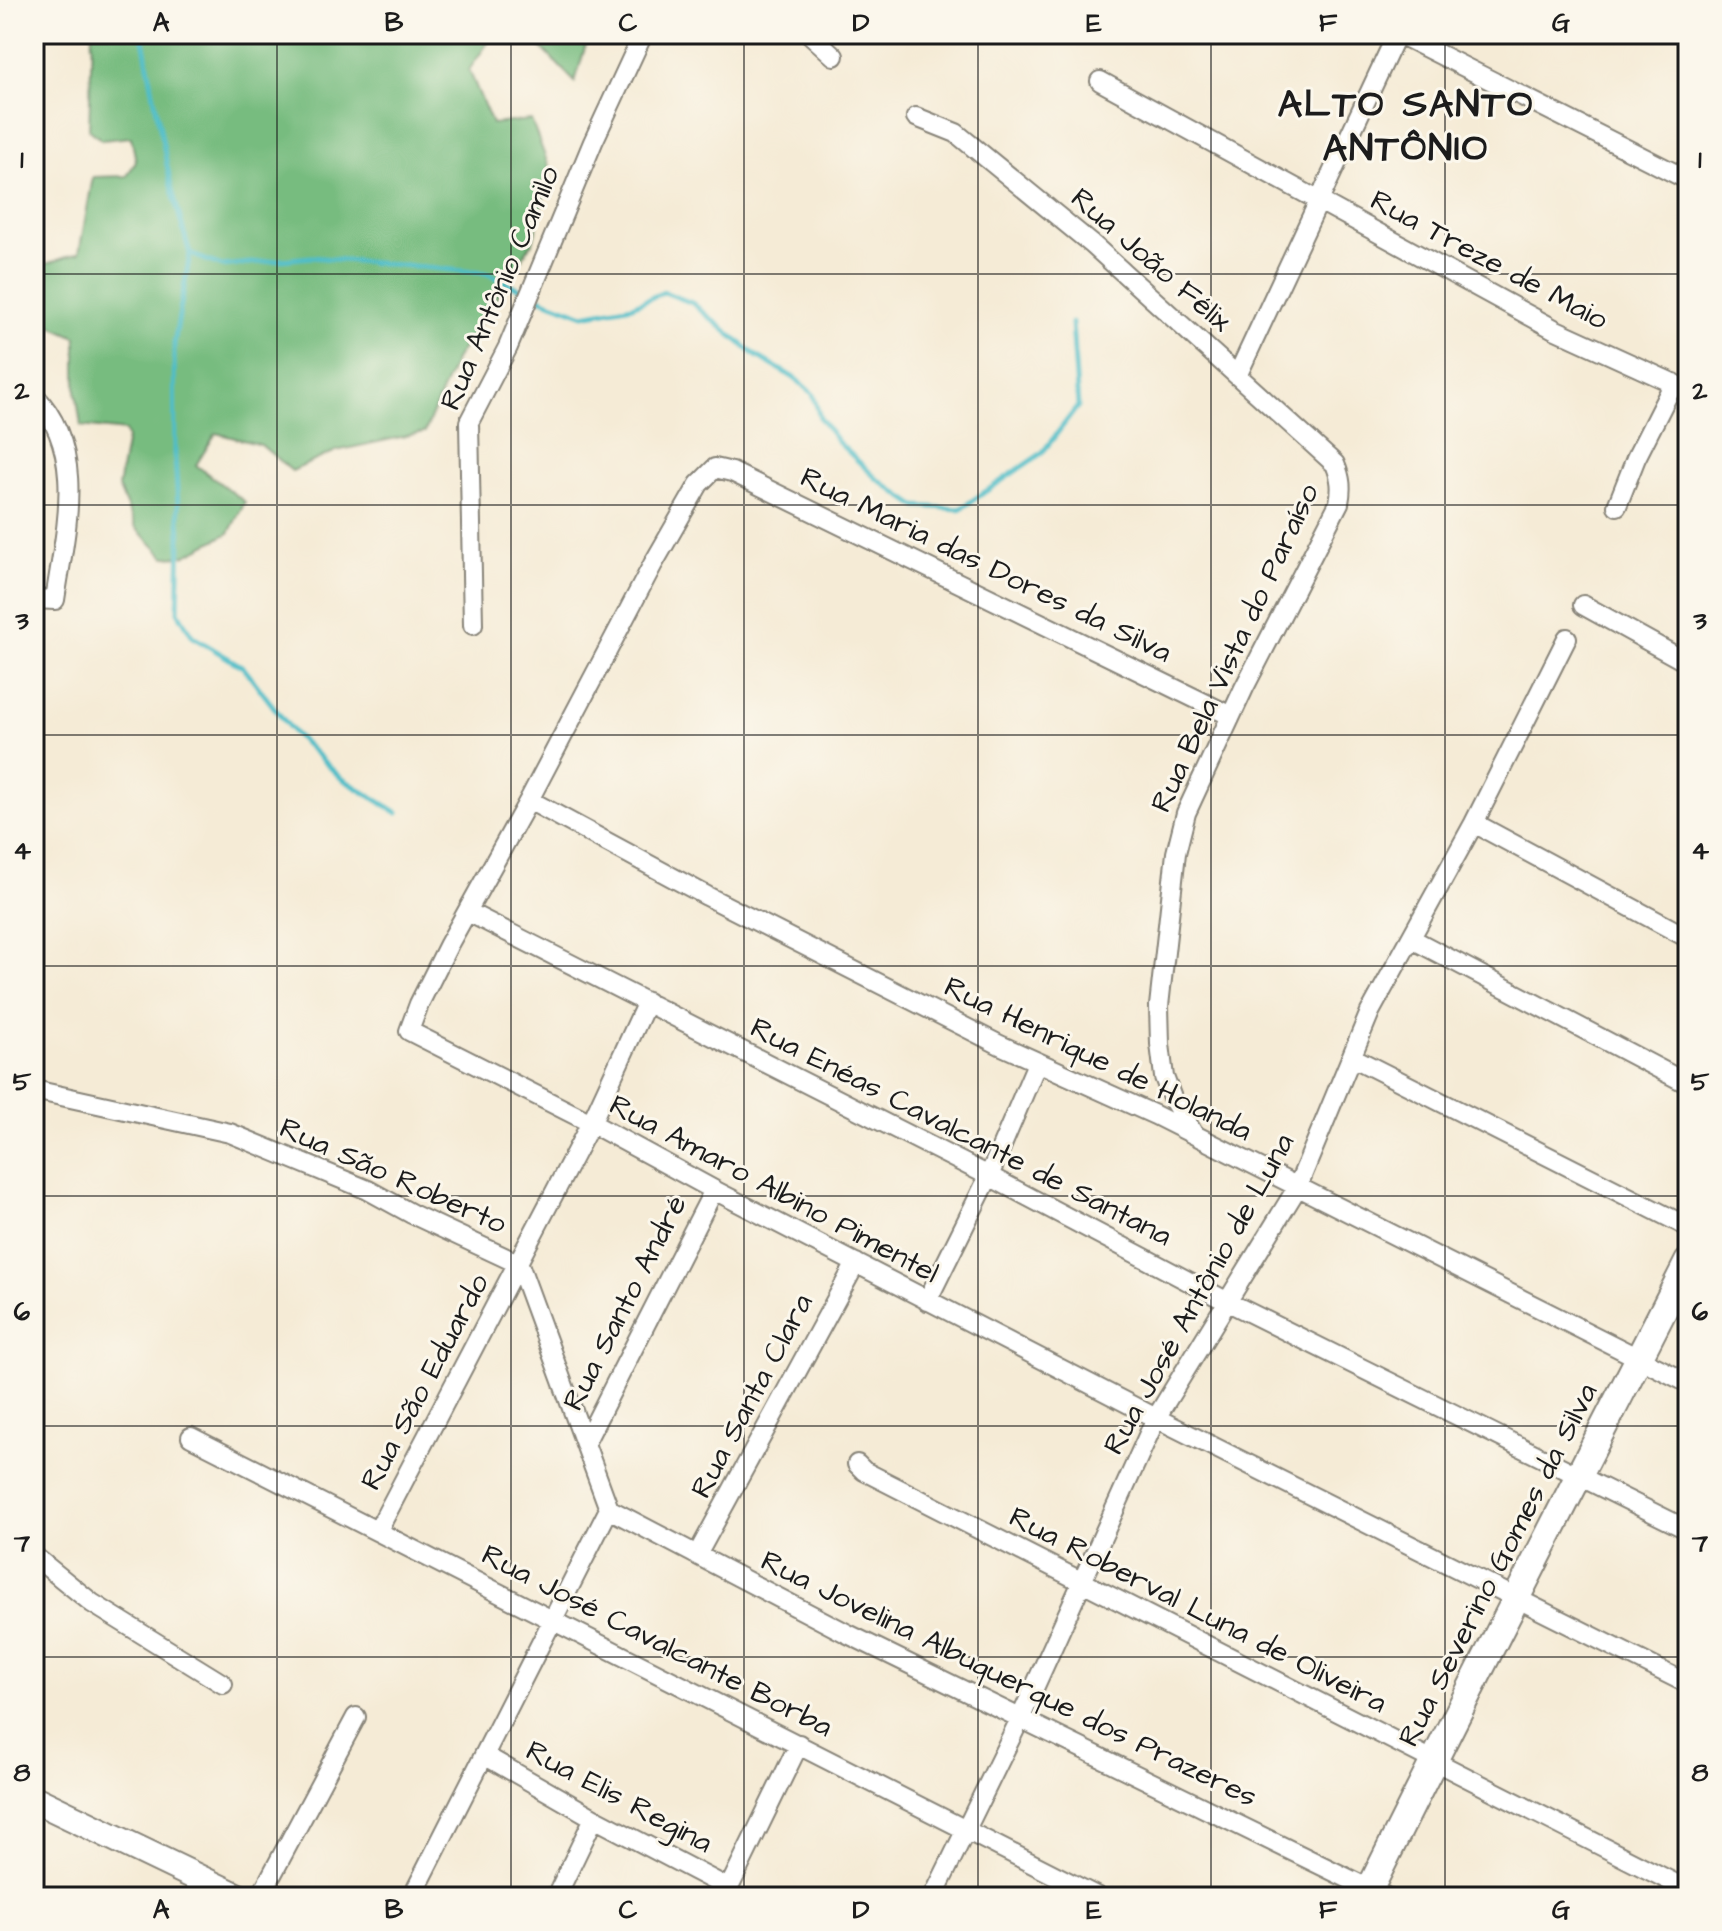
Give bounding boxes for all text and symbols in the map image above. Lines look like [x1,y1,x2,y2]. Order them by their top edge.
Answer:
text: A [153,5,170,41]
text: B [385,5,404,41]
text: C [619,5,638,41]
text: D [853,5,870,41]
text: E [1086,5,1102,41]
text: F [1319,5,1338,41]
text: G [1552,5,1570,41]
district label: ALTO SANTO ANTÔNIO [1278,79,1534,175]
text: 1 [20,142,24,178]
text: 1 [1698,142,1702,178]
street label: Rua Antônio Camilo [430,159,570,417]
street label: Rua João Félix [1061,178,1241,342]
street label: Rua Treze de Maio [1363,180,1615,340]
text: 2 [14,373,30,409]
text: 2 [1692,373,1708,409]
street label: Rua Maria das Dores da Silva [793,457,1179,673]
street label: Rua Bela Vista do Paraíso [1140,477,1330,819]
text: 3 [14,603,29,639]
text: 3 [1692,603,1707,639]
text: 4 [13,833,31,869]
text: 4 [1691,833,1709,869]
street label: Rua Henrique de Holanda [937,966,1259,1152]
street label: Rua Enéas Cavalcante de Santana [743,1007,1179,1257]
text: 5 [13,1064,32,1100]
text: 5 [1691,1064,1710,1100]
street label: Rua Amaro Albino Pimentel [602,1084,946,1294]
street label: Rua São Roberto [273,1107,513,1245]
street label: Rua José Antônio de Luna [1093,1126,1305,1462]
street label: Rua Santo André [553,1188,697,1418]
street label: Rua São Eduardo [350,1266,500,1498]
street label: Rua Santa Clara [680,1286,824,1506]
text: 6 [14,1294,31,1330]
text: 6 [1692,1294,1709,1330]
street label: Rua Severino Gomes da Silva [1388,1376,1608,1754]
street label: Rua Roberval Luna de Oliveira [1002,1496,1394,1724]
text: 7 [13,1525,30,1561]
text: 7 [1691,1525,1708,1561]
street label: Rua José Cavalcante Borba [474,1534,840,1748]
street label: Rua Jovelina Albuquerque dos Prazeres [754,1540,1264,1818]
street label: Rua Elis Regina [518,1730,720,1865]
text: 8 [14,1755,31,1791]
text: 8 [1692,1755,1709,1791]
text: A [153,1892,170,1928]
text: B [385,1892,404,1928]
text: C [619,1892,638,1928]
text: D [853,1892,870,1928]
text: E [1086,1892,1102,1928]
text: F [1319,1892,1338,1928]
text: G [1552,1892,1570,1928]

